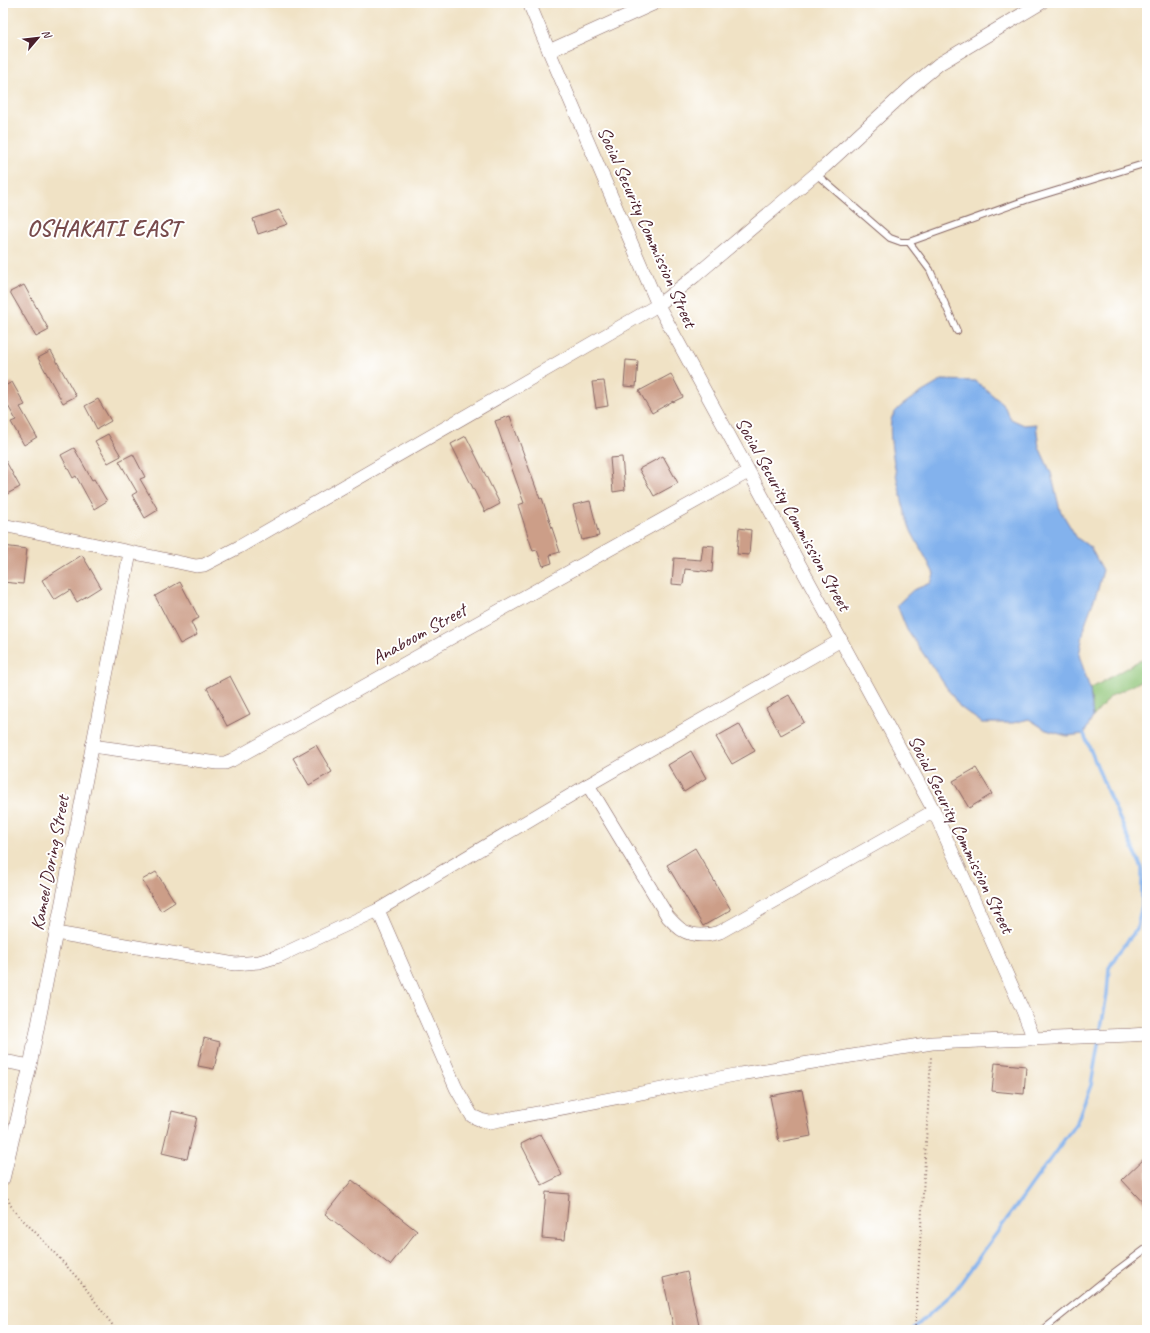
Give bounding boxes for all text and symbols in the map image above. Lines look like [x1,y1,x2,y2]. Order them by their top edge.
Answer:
north arrow [18,18,58,58]
text: N [39,27,56,42]
street label: Social Security Commission Street [592,123,703,333]
district label: OSHAKATI EAST [27,214,186,243]
street label: Social Security Commission Street [730,413,857,616]
street label: Anaboom Street [367,597,473,670]
street label: Social Security Commission Street [903,731,1020,939]
street label: Kameel Doring Street [25,792,75,933]

